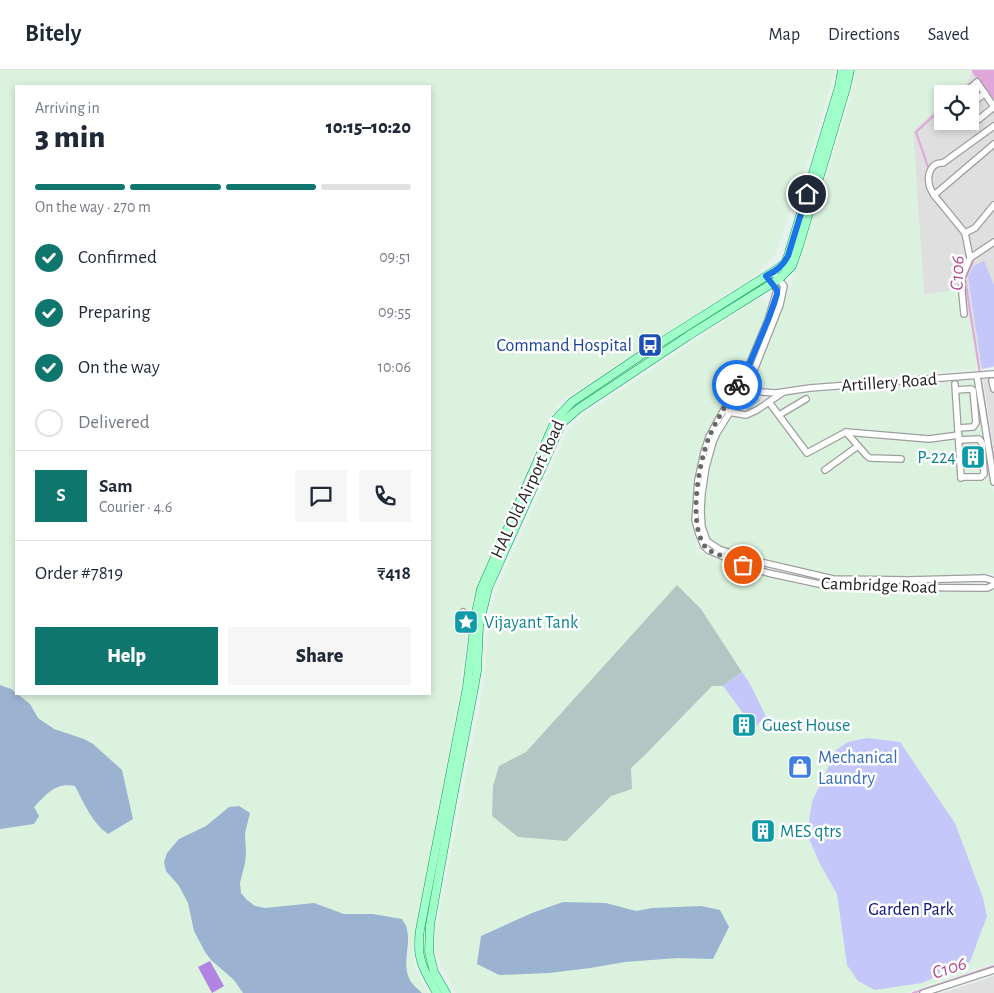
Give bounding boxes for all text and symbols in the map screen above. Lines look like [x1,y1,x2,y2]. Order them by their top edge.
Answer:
text: Bitely [25,22,81,46]
text: Map [769,26,800,44]
text: Directions [828,26,900,44]
text: Saved [928,26,969,44]
map controls [934,85,979,130]
button: locate [934,85,979,130]
text: Arriving in [35,100,100,116]
text: 10:15–10:20 [326,118,411,137]
text: 3 min [35,121,105,153]
pin [786,173,828,215]
icon: home [793,180,821,208]
text: On the way · 270 m [35,199,151,215]
icon: check [35,244,63,272]
text: Confirmed [78,248,157,267]
text: 09:51 [379,249,411,265]
water label: C106 [947,255,968,291]
icon: check [35,299,63,327]
text: Preparing [78,303,151,322]
text: 09:55 [378,304,411,320]
bus stop icon: Command Hospital [637,332,663,358]
place label: Command Hospital [497,337,632,355]
icon: check [35,354,63,382]
text: On the way [78,358,160,377]
text: 10:06 [377,359,411,375]
courier [712,360,762,410]
icon: bike [723,371,751,399]
street label: Artillery Road [841,371,937,395]
text: Delivered [78,413,150,432]
street label: HAL Old Airport Road [488,418,568,561]
building icon: P-224 [960,444,986,470]
place label: P-224 [917,449,956,467]
button: chat [295,470,347,522]
button: phone [359,470,411,522]
text: Sam [99,477,133,496]
text: S [56,486,66,505]
text: Courier · 4.6 [99,499,172,515]
pin [722,544,764,586]
icon: bag [729,551,757,579]
text: Order #7819 [35,564,123,583]
text: ₹418 [377,564,411,583]
street label: Cambridge Road [821,575,937,597]
place icon: Vijayant Tank [453,609,479,635]
place label: Vijayant Tank [484,614,579,632]
button: Help [35,627,218,685]
button: Share [228,627,411,685]
building icon: Guest House [731,712,757,738]
place label: Guest House [762,717,850,735]
place label: Mechanical Laundry [818,749,898,788]
shop icon: Mechanical Laundry [787,754,813,780]
building icon: MES qtrs [750,818,776,844]
place label: MES qtrs [780,823,842,841]
park label: Garden Park [868,901,955,919]
water label: C106 [930,954,969,983]

